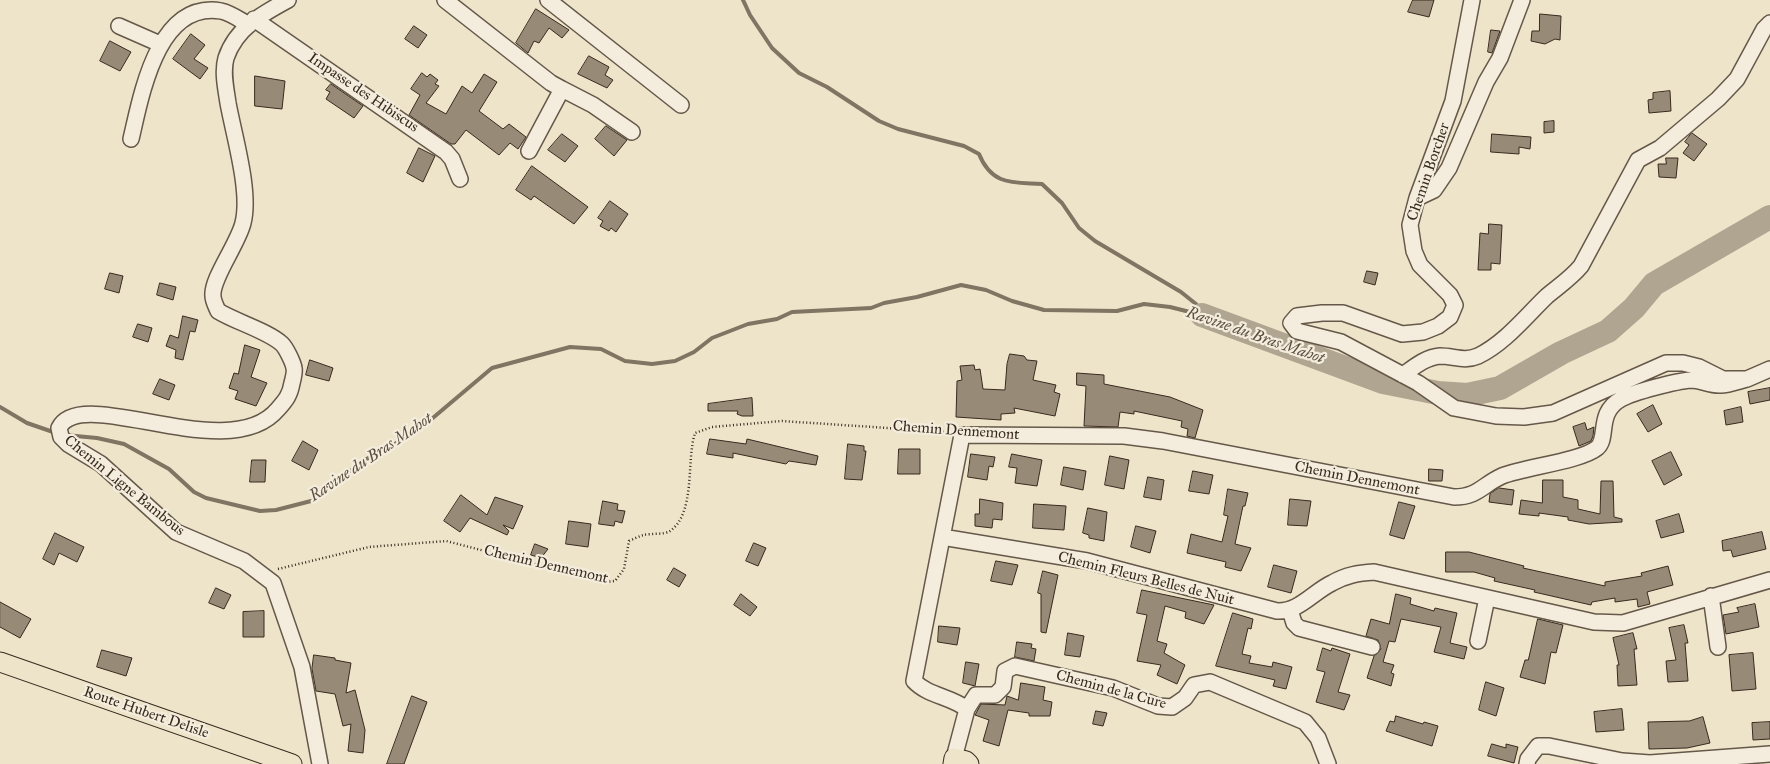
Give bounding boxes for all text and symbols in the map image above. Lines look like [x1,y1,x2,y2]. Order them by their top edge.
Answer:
street label: Impasse des Hibiscus [304,49,422,137]
street label: Chemin Borcher [1404,121,1454,223]
water label: Ravine du Bras Mahot [1184,303,1326,369]
water label: Ravine du Bras Mahot [306,410,436,506]
street label: Chemin Dennemont [892,418,1020,444]
street label: Chemin Ligne Bambous [60,432,188,540]
street label: Chemin Dennemont [1293,458,1421,500]
street label: Chemin Dennemont [482,542,610,588]
street label: Chemin Fleurs Belles de Nuit [1056,548,1236,610]
street label: Chemin de la Cure [1054,667,1168,713]
street label: Route Hubert Delisle [81,683,211,743]

